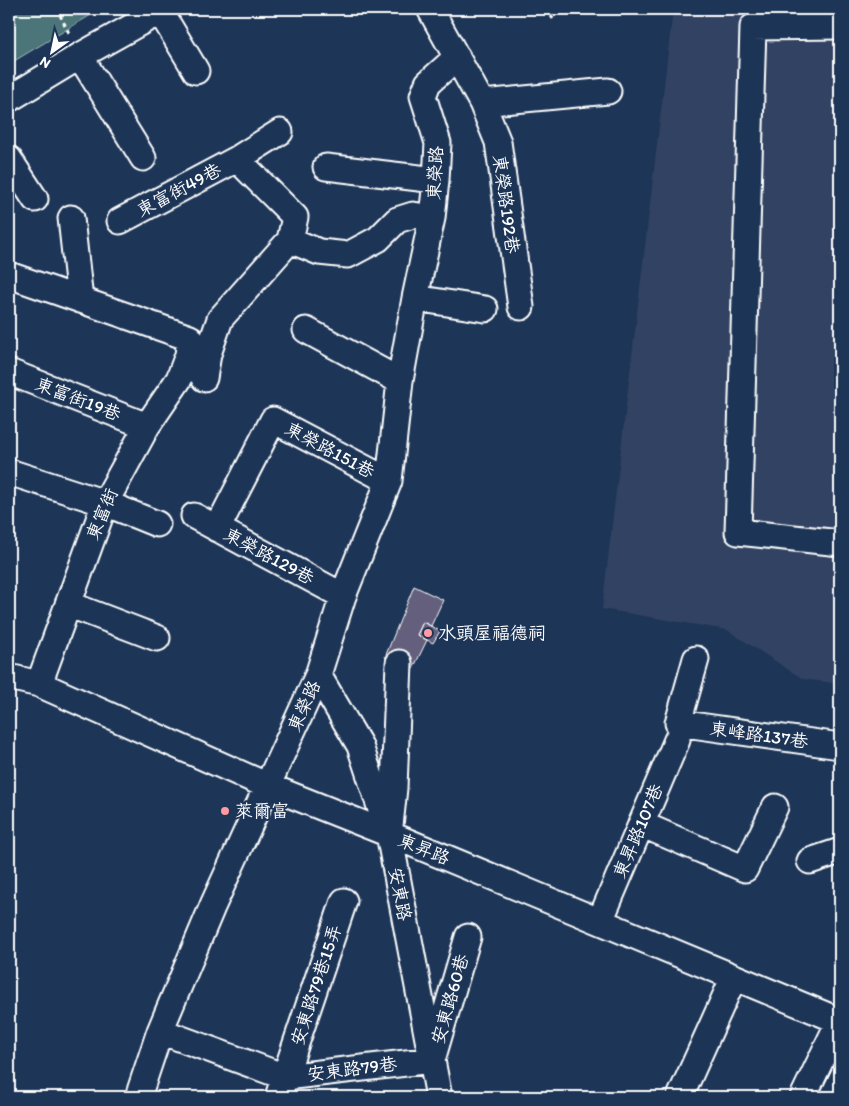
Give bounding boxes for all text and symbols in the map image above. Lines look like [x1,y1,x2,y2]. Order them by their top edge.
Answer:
north arrow [28,28,78,78]
text: N [37,53,54,72]
street label: 東榮路 [423,145,447,201]
street label: 東榮路192巷 [488,153,524,255]
street label: 東富街49巷 [133,159,225,221]
street label: 東富街19巷 [32,373,124,425]
street label: 東榮路151巷 [282,417,378,483]
street label: 東富街 [81,485,123,543]
street label: 東榮路129巷 [220,523,318,589]
place label: 水頭屋福德祠 [438,622,546,644]
marker: 水頭屋福德祠 [422,627,434,639]
street label: 東榮路 [283,677,325,735]
street label: 東峰路137巷 [708,717,810,753]
street label: 東昇路107巷 [608,781,668,881]
place label: 萊爾富 [235,800,289,822]
marker: 萊爾富 [219,805,231,817]
street label: 東昇路 [395,829,453,869]
street label: 安東路 [384,865,416,923]
street label: 安東路79巷15弄 [286,922,346,1048]
street label: 安東路60巷 [427,951,473,1047]
street label: 安東路79巷 [306,1053,398,1085]

